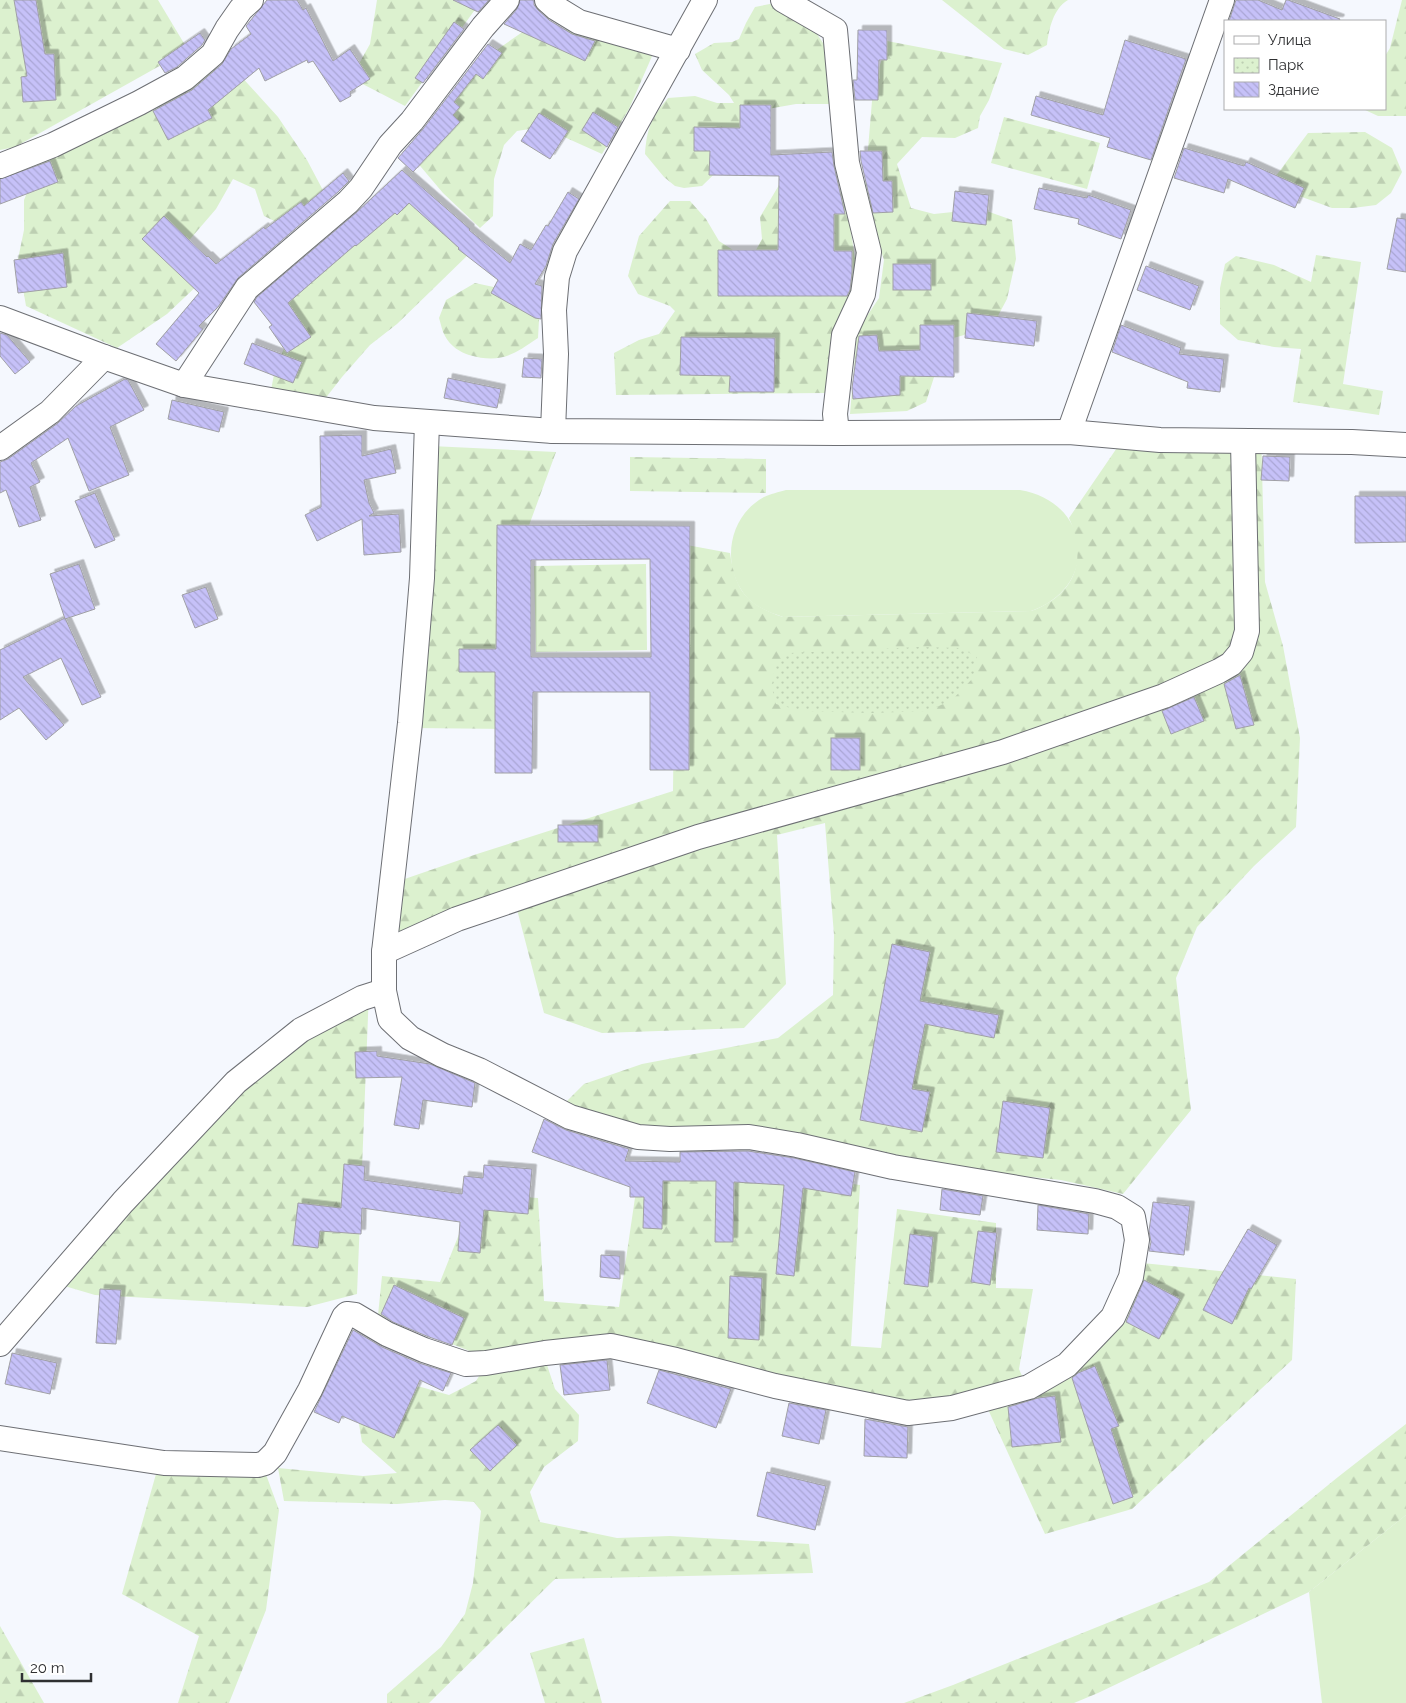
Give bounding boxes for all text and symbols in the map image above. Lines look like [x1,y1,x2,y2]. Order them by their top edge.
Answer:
legend [1224,20,1386,110]
text: Улица [1268,31,1312,49]
text: Парк [1268,56,1304,74]
text: Здание [1268,81,1320,99]
scale bar [22,1650,91,1682]
text: 20 m [30,1659,65,1677]

